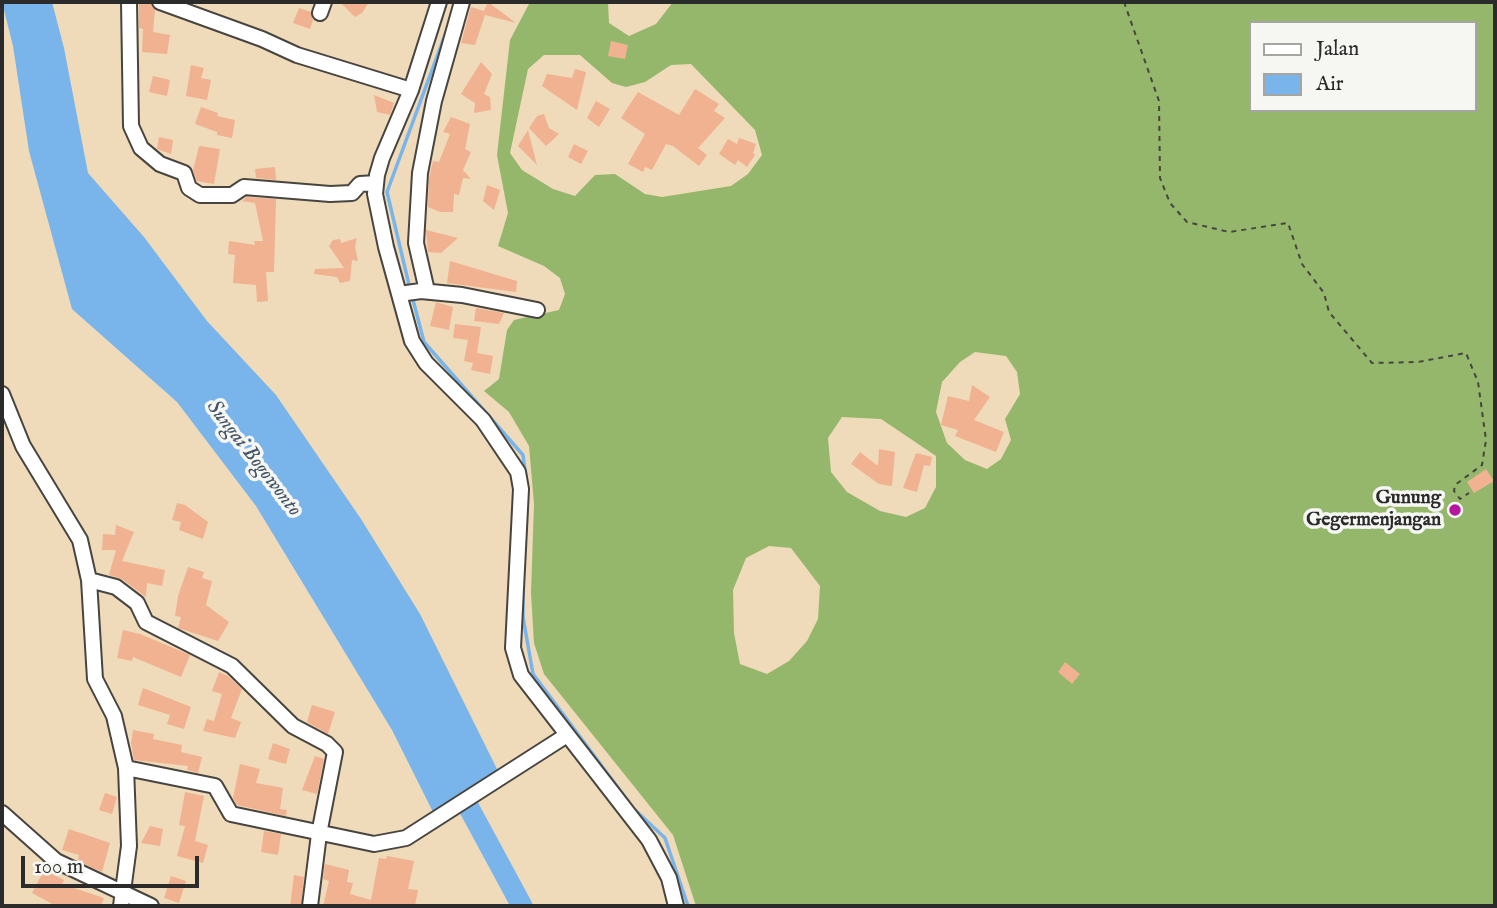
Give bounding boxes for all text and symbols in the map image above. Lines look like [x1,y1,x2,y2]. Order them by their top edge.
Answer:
legend [1248,21,1476,112]
text: Jalan [1316,36,1359,63]
text: Air [1316,71,1344,98]
water label: Sungai Bogowonto [200,396,306,522]
place label: Gunung Gegermenjangan [1306,488,1441,532]
marker: Gunung Gegermenjangan [1447,502,1463,518]
scale bar [24,842,203,886]
text: 100 m [34,854,83,881]

